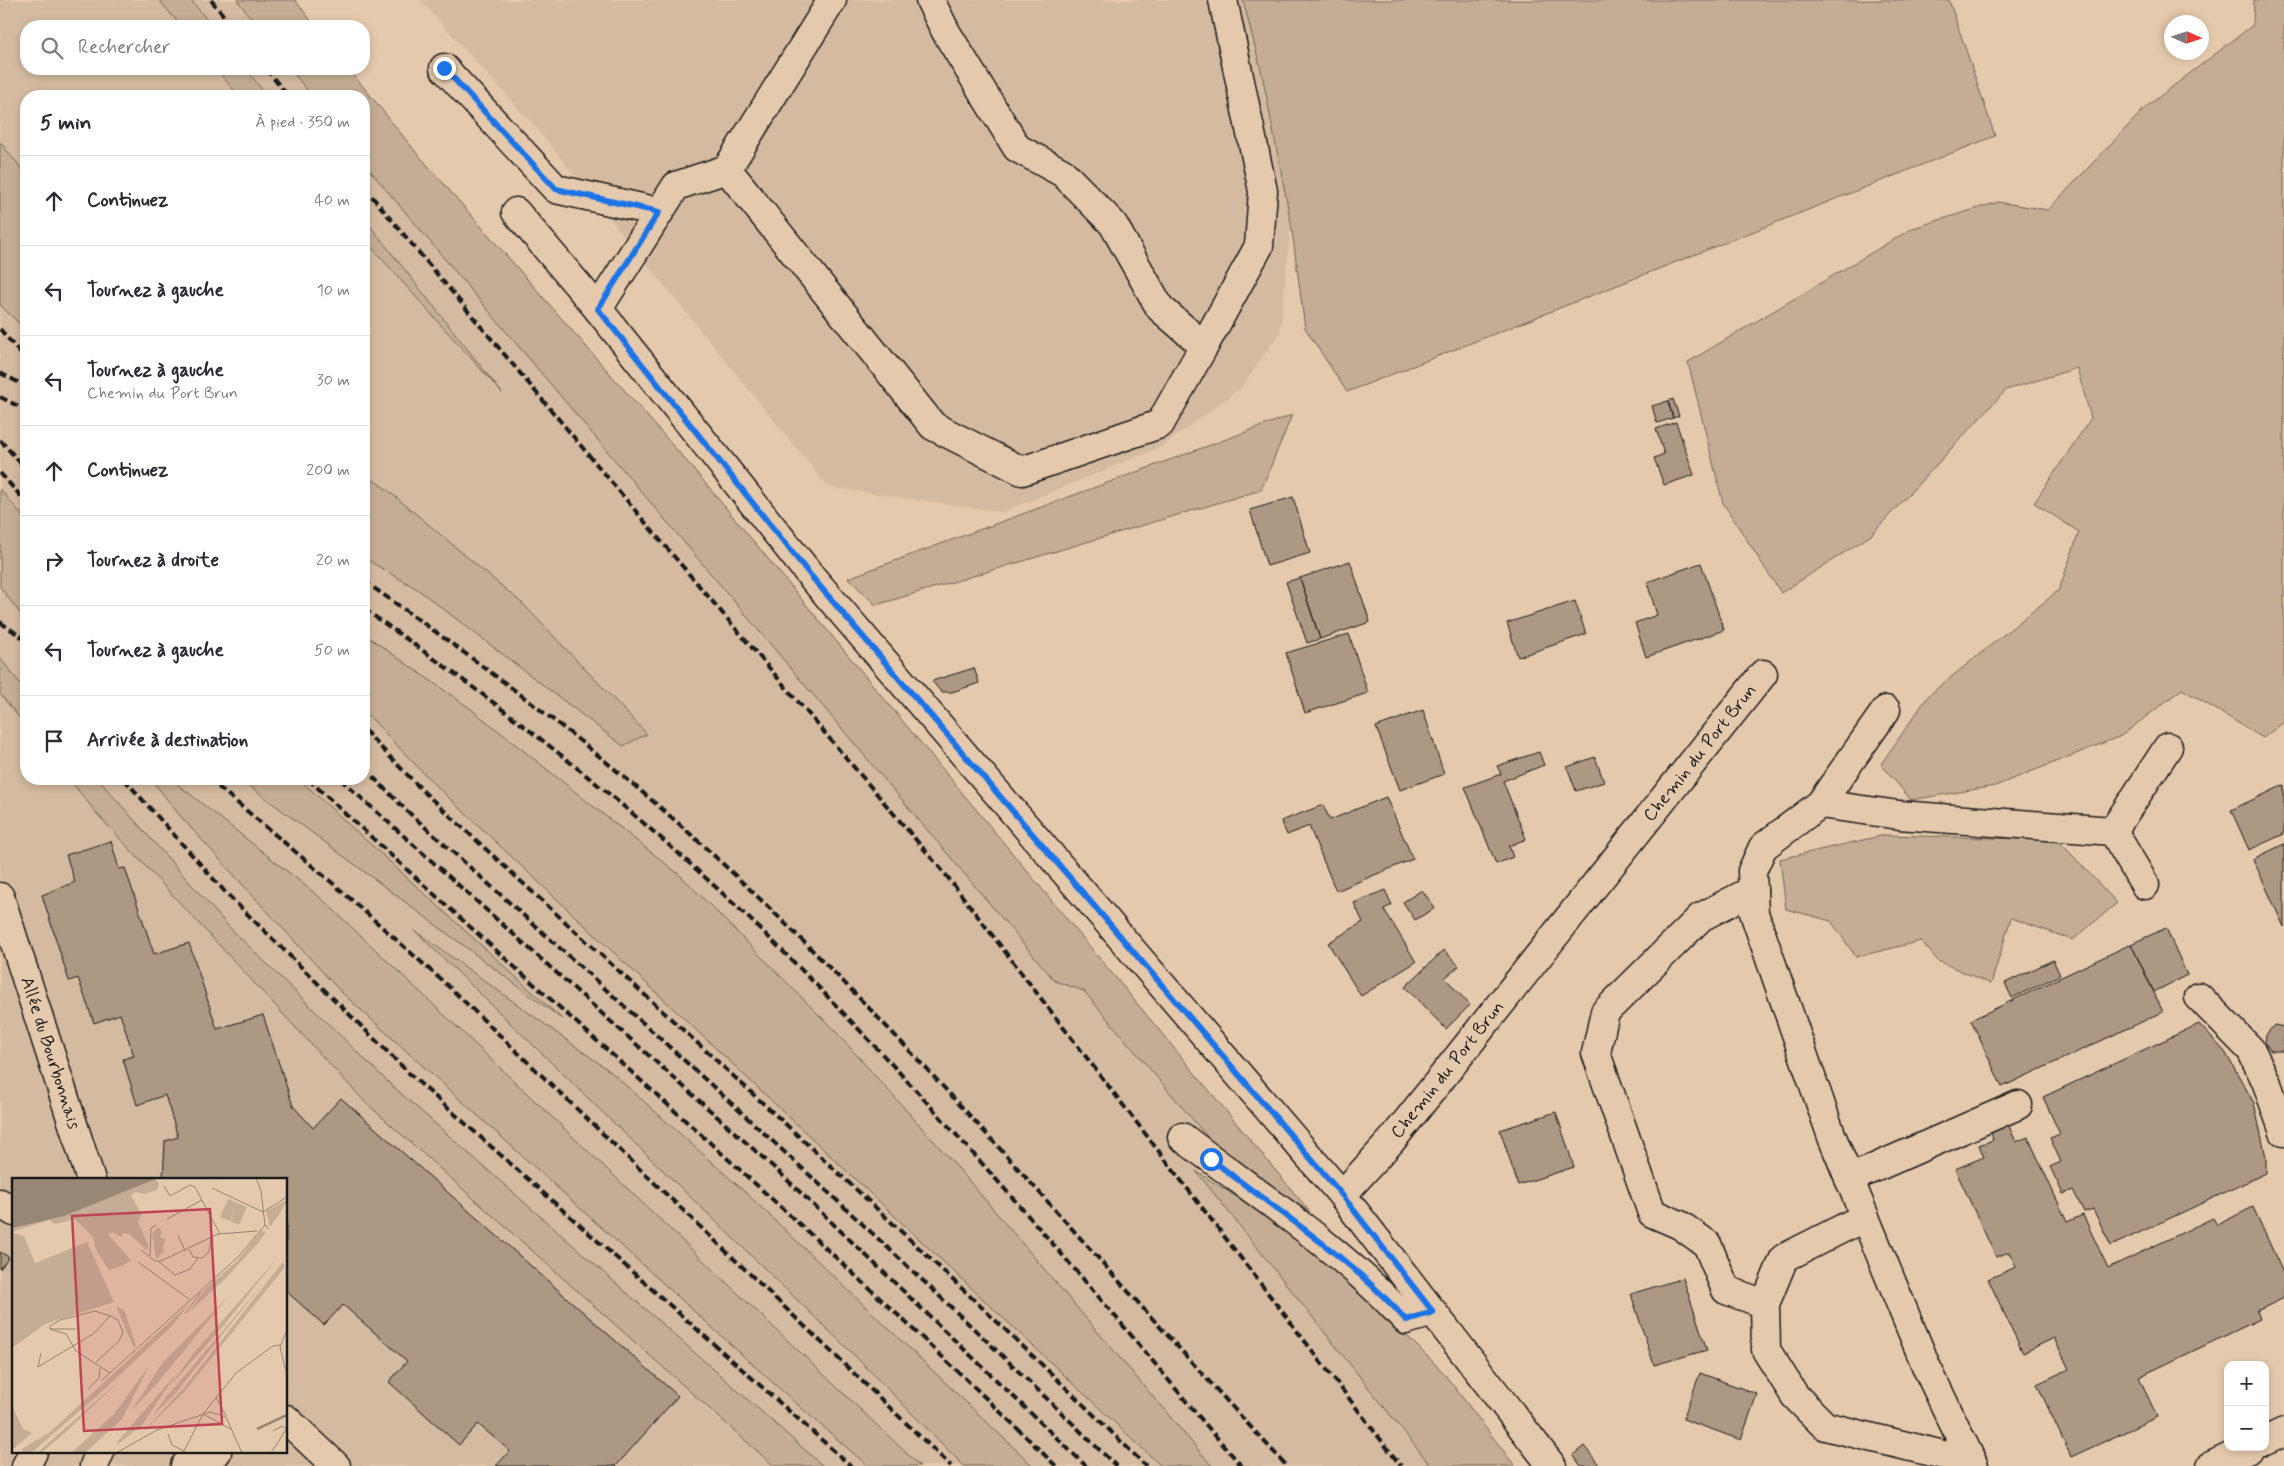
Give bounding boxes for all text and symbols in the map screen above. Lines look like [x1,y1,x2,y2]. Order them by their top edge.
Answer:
north arrow [2164,15,2209,60]
search box [20,20,370,75]
icon: search [38,34,66,62]
text: Rechercher [78,35,170,60]
route end [433,57,456,80]
text: 5 min [40,109,92,137]
text: À pied · 350 m [255,112,350,133]
icon: ahead [40,187,68,215]
text: Continuez [87,188,168,213]
text: 40 m [314,190,350,211]
icon: left [40,277,68,305]
text: Tournez à gauche [87,278,224,303]
text: 10 m [317,280,350,301]
text: Tournez à gauche [87,358,224,383]
icon: left [40,367,68,395]
text: 30 m [317,370,350,391]
text: Chemin du Port Brun [87,383,238,404]
icon: ahead [40,457,68,485]
text: Continuez [87,458,168,483]
text: 200 m [306,460,350,481]
icon: right [40,547,68,575]
text: Tournez à droite [87,548,219,573]
text: 20 m [316,550,350,571]
icon: left [40,637,68,665]
text: Tournez à gauche [87,638,224,663]
text: 50 m [314,640,350,661]
street label: Chemin du Port Brun [1638,679,1762,827]
icon: arrive [40,727,68,755]
text: Arrivée à destination [87,728,248,753]
street label: Allée du Bourbonnais [14,974,86,1133]
street label: Chemin du Port Brun [1386,996,1510,1144]
route start [1200,1148,1223,1171]
inset map [12,1178,288,1454]
map controls [2224,1361,2269,1451]
button: + [2224,1361,2269,1406]
button: − [2224,1406,2269,1451]

